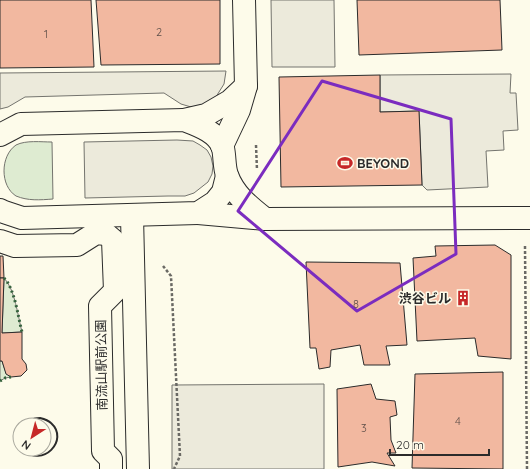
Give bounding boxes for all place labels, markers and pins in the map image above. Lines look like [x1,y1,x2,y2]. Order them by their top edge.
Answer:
sports icon: BEYOND [336,154,354,172]
place label: BEYOND [357,155,409,171]
building icon: 渋谷ビル [454,289,472,307]
place label: 渋谷ビル [399,290,451,306]

